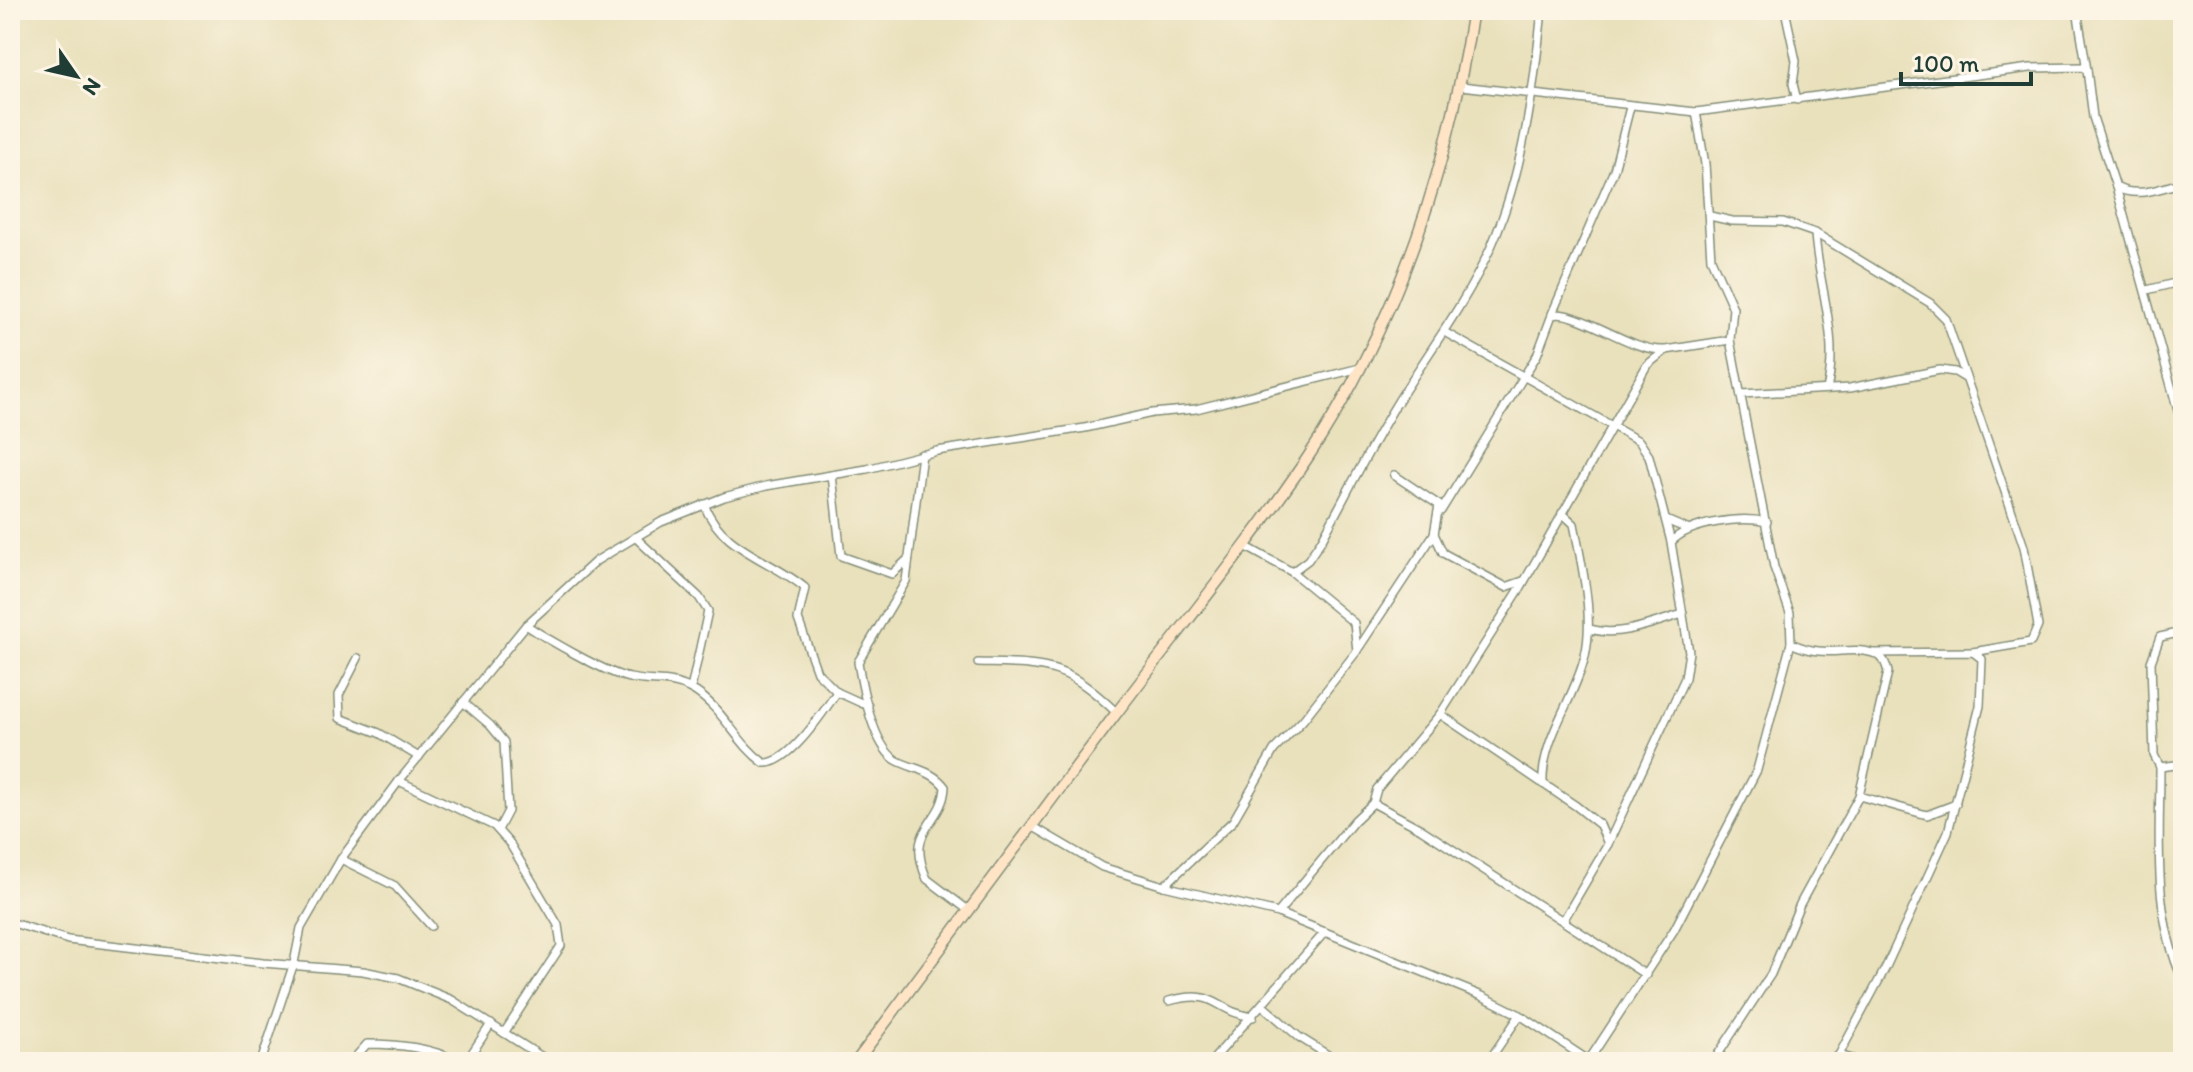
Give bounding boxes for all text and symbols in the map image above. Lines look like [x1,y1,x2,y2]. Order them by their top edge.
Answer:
north arrow [36,36,116,116]
scale bar [1901,36,2031,86]
text: 100 m [1913,49,1979,78]
text: N [77,73,108,101]

